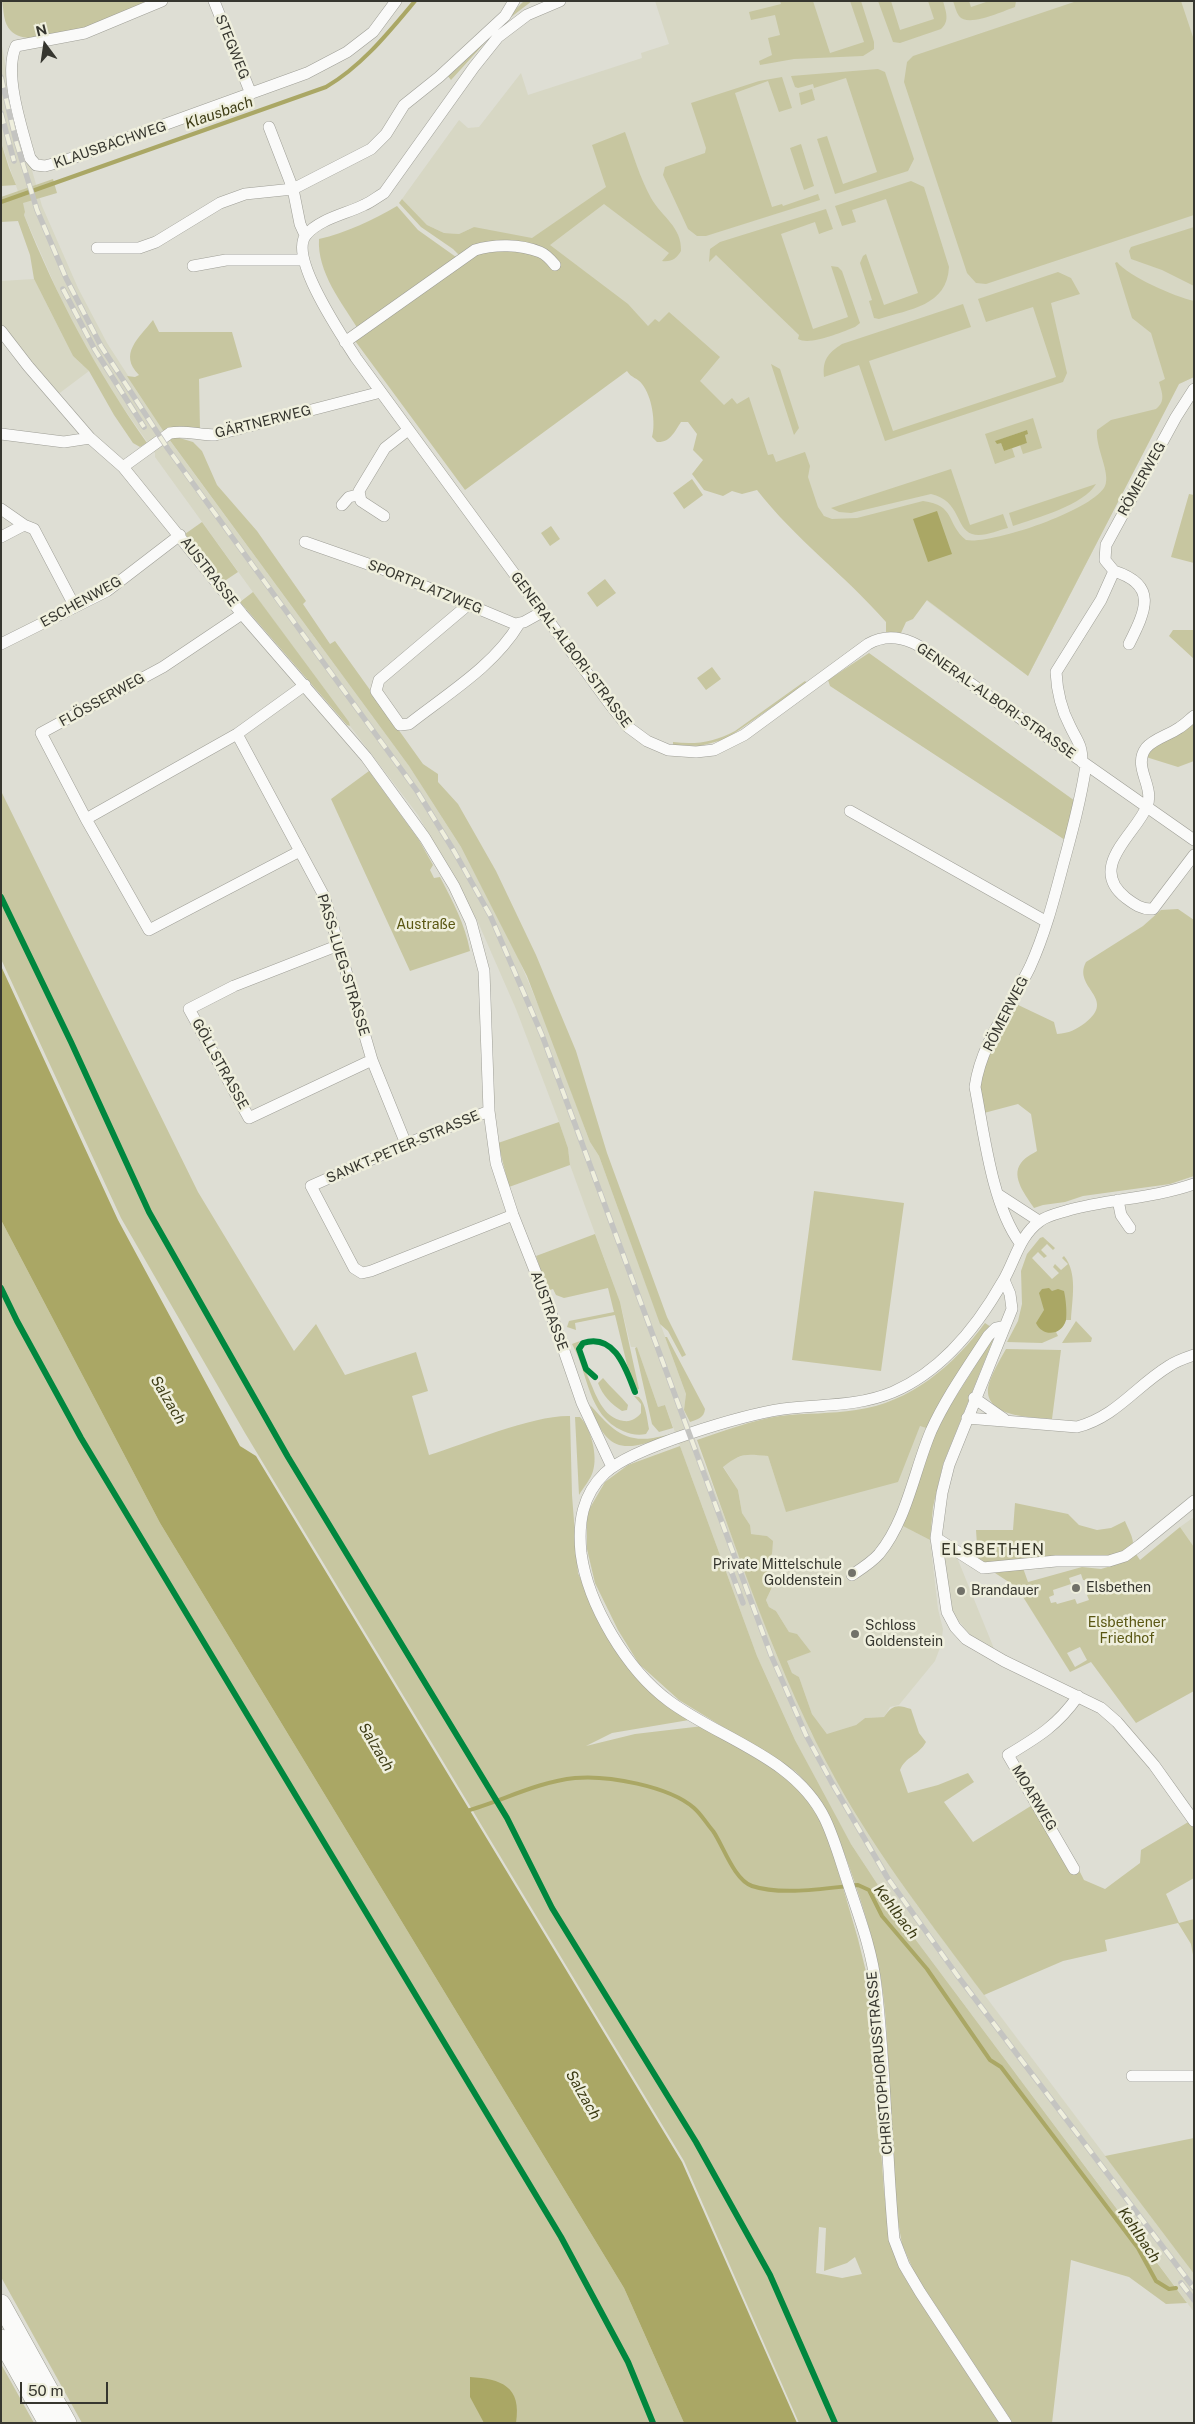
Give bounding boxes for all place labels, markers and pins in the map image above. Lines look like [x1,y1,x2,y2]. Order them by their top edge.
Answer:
place label: Private Mittelschule Goldenstein [713,1557,842,1590]
marker: Private Mittelschule Goldenstein [846,1567,858,1579]
place label: Elsbethen [1086,1580,1151,1596]
marker: Elsbethen [1070,1582,1082,1594]
place label: Brandauer [971,1583,1039,1599]
marker: Brandauer [955,1585,967,1597]
place label: Schloss Goldenstein [865,1618,943,1650]
marker: Schloss Goldenstein [849,1628,861,1640]

